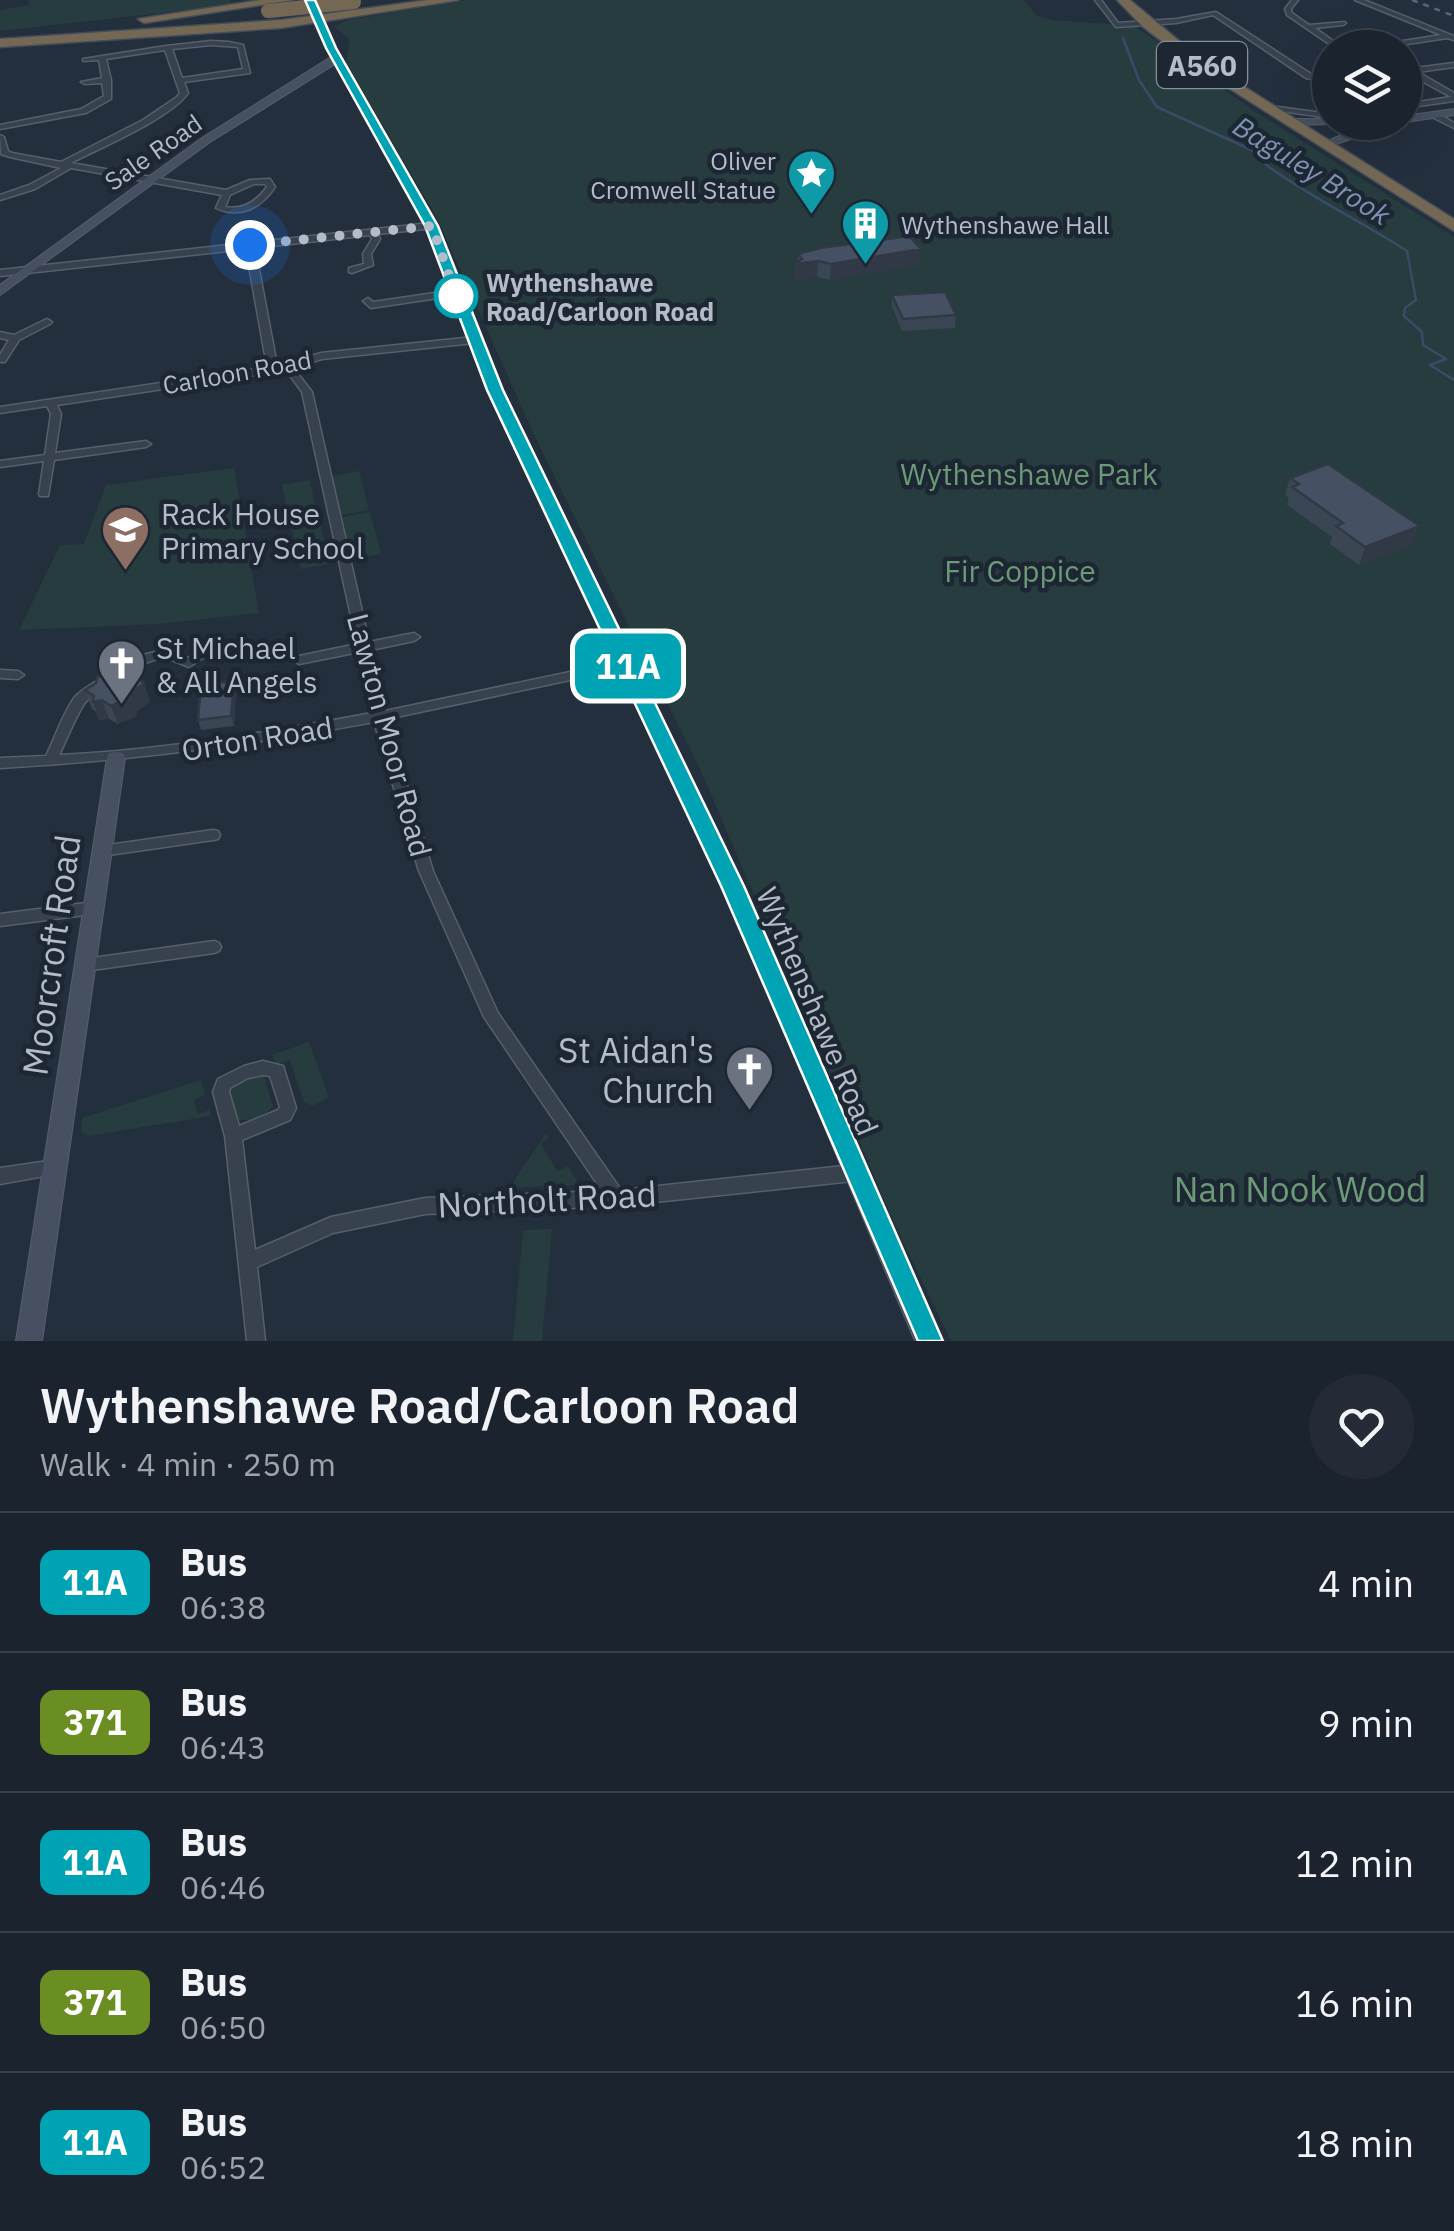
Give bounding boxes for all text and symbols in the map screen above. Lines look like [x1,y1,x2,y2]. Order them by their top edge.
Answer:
map controls [1312,30,1422,140]
button: layers [1312,30,1422,140]
road number: A560 [1157,42,1247,88]
street label: Sale Road [98,106,208,198]
water label: Baguley Brook [1227,107,1398,233]
place label: Oliver Cromwell Statue [590,144,776,206]
place icon: Oliver Cromwell Statue [785,148,837,216]
building icon: Wythenshawe Hall [840,198,892,266]
place label: Wythenshawe Hall [901,208,1110,241]
your location [225,220,275,270]
place label: Wythenshawe Road/Carloon Road [486,266,714,328]
marker: Wythenshawe Road/Carloon Road [435,275,477,317]
street label: Carloon Road [160,343,314,401]
park label: Wythenshawe Park [900,454,1158,493]
place label: Rack House Primary School [161,494,364,567]
school or university icon: Rack House Primary School [100,504,152,572]
park label: Fir Coppice [944,551,1096,590]
street label: Lawton Moor Road [339,609,441,861]
place label: St Michael & All Angels [156,628,318,701]
line badge: 11A [570,634,686,698]
church icon: St Michael & All Angels [95,638,147,706]
text: 11A [595,643,661,689]
street label: Orton Road [179,707,335,769]
street label: Moorcroft Road [11,832,91,1078]
street label: Wythenshawe Road [748,881,888,1141]
place label: St Aidan's Church [558,1027,714,1113]
church icon: St Aidan's Church [723,1044,775,1112]
park label: Nan Nook Wood [1174,1166,1426,1212]
street label: Northolt Road [436,1170,658,1228]
text: Wythenshawe Road/Carloon Road [40,1374,800,1436]
button: heart [1309,1374,1414,1479]
text: Walk · 4 min · 250 m [40,1443,336,1485]
text: Bus [180,1537,247,1586]
text: 4 min [1318,1558,1414,1607]
text: 11A [62,1559,128,1605]
text: 06:38 [180,1586,266,1628]
text: Bus [180,1677,247,1726]
text: 9 min [1318,1698,1414,1747]
text: 371 [63,1699,127,1745]
text: 06:43 [180,1726,266,1768]
text: Bus [180,1817,247,1866]
text: 12 min [1295,1838,1414,1887]
text: 11A [62,1839,128,1885]
text: 06:46 [180,1866,266,1908]
text: Bus [180,1957,247,2006]
text: 16 min [1295,1978,1414,2027]
text: 371 [63,1979,127,2025]
text: 06:50 [180,2006,266,2048]
text: Bus [180,2097,247,2146]
text: 18 min [1295,2118,1414,2167]
text: 11A [62,2119,128,2165]
text: 06:52 [180,2146,266,2188]

